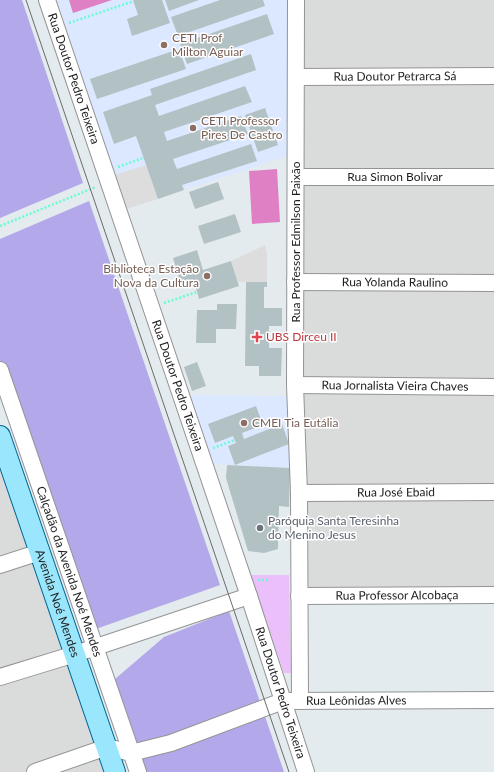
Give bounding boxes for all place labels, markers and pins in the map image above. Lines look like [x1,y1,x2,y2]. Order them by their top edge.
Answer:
place label: CETI Prof Milton Aguiar [172,30,244,59]
marker: CETI Prof Milton Aguiar [159,40,169,50]
place label: CETI Professor Pires De Castro [201,113,283,142]
marker: CETI Professor Pires De Castro [188,123,198,133]
place label: Biblioteca Estação Nova da Cultura [103,261,199,290]
marker: Biblioteca Estação Nova da Cultura [202,271,212,281]
place label: UBS Dirceu II [266,329,337,344]
marker: UBS Dirceu II [251,331,263,343]
place label: CMEI Tia Eutália [252,415,338,430]
marker: CMEI Tia Eutália [239,418,249,428]
place label: Paróquia Santa Teresinha do Menino Jesus [268,513,399,542]
marker: Paróquia Santa Teresinha do Menino Jesus [255,523,265,533]

